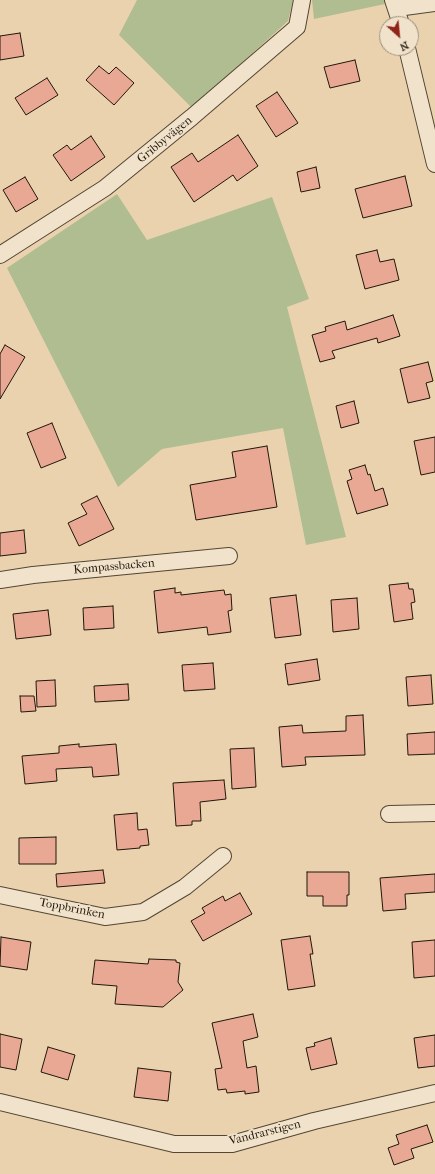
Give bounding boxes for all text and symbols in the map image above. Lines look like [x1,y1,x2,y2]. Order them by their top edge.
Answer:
north arrow [379,16,419,56]
text: N [398,39,411,54]
street label: Gribbyvägen [135,114,195,166]
street label: Kompassbacken [73,556,155,578]
street label: Toppbrinken [38,896,106,922]
street label: Vandrarstigen [228,1117,302,1149]

